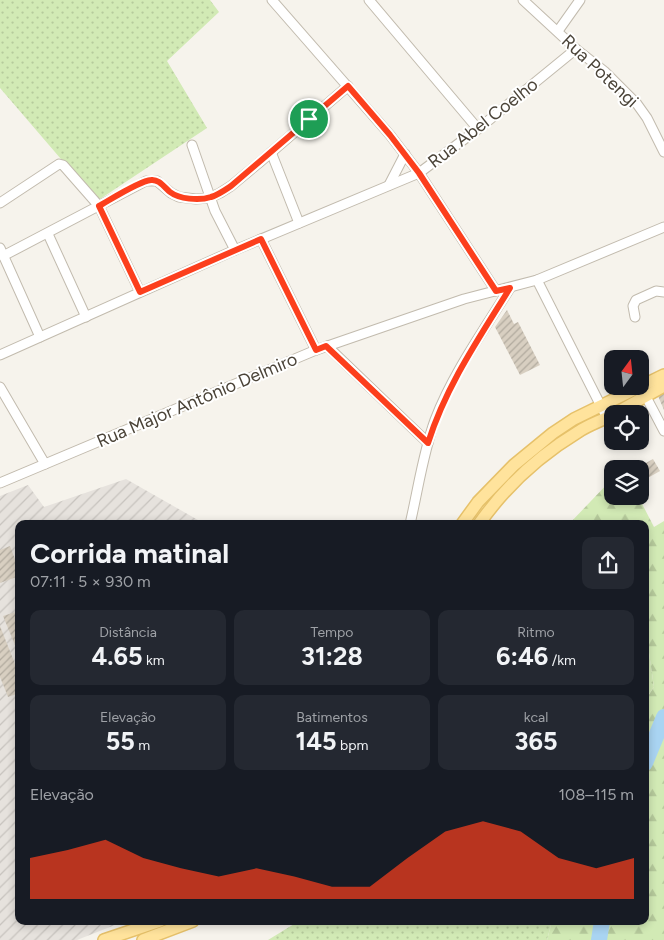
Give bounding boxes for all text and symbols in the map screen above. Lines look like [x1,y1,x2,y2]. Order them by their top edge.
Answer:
street label: Rua Potengi [557,30,643,112]
street label: Rua Abel Coelho [424,73,542,173]
pin [288,98,330,140]
icon: arrive [295,105,323,133]
street label: Rua Major Antônio Delmiro [93,348,301,452]
north arrow [604,350,649,395]
map controls [604,350,649,505]
button: locate [604,405,649,450]
button: layers [604,460,649,505]
text: Corrida matinal [30,536,229,570]
button: share [582,537,634,589]
text: 07:11 · 5 × 930 m [30,572,151,591]
text: Distância [99,624,157,641]
text: Tempo [311,624,353,641]
text: Ritmo [517,624,555,641]
text: 4.65 [91,641,142,671]
text: 31:28 [301,641,363,671]
text: 6:46 [496,641,548,671]
text: km [142,652,165,669]
text: /km [548,652,576,669]
text: Elevação [100,709,156,726]
text: Batimentos [296,709,368,726]
text: kcal [524,709,548,726]
text: 55 [106,726,135,756]
text: 145 [296,726,337,756]
text: 365 [515,726,557,756]
text: m [135,737,150,754]
text: bpm [337,737,368,754]
text: Elevação [30,785,94,804]
text: 108–115 m [559,785,634,804]

